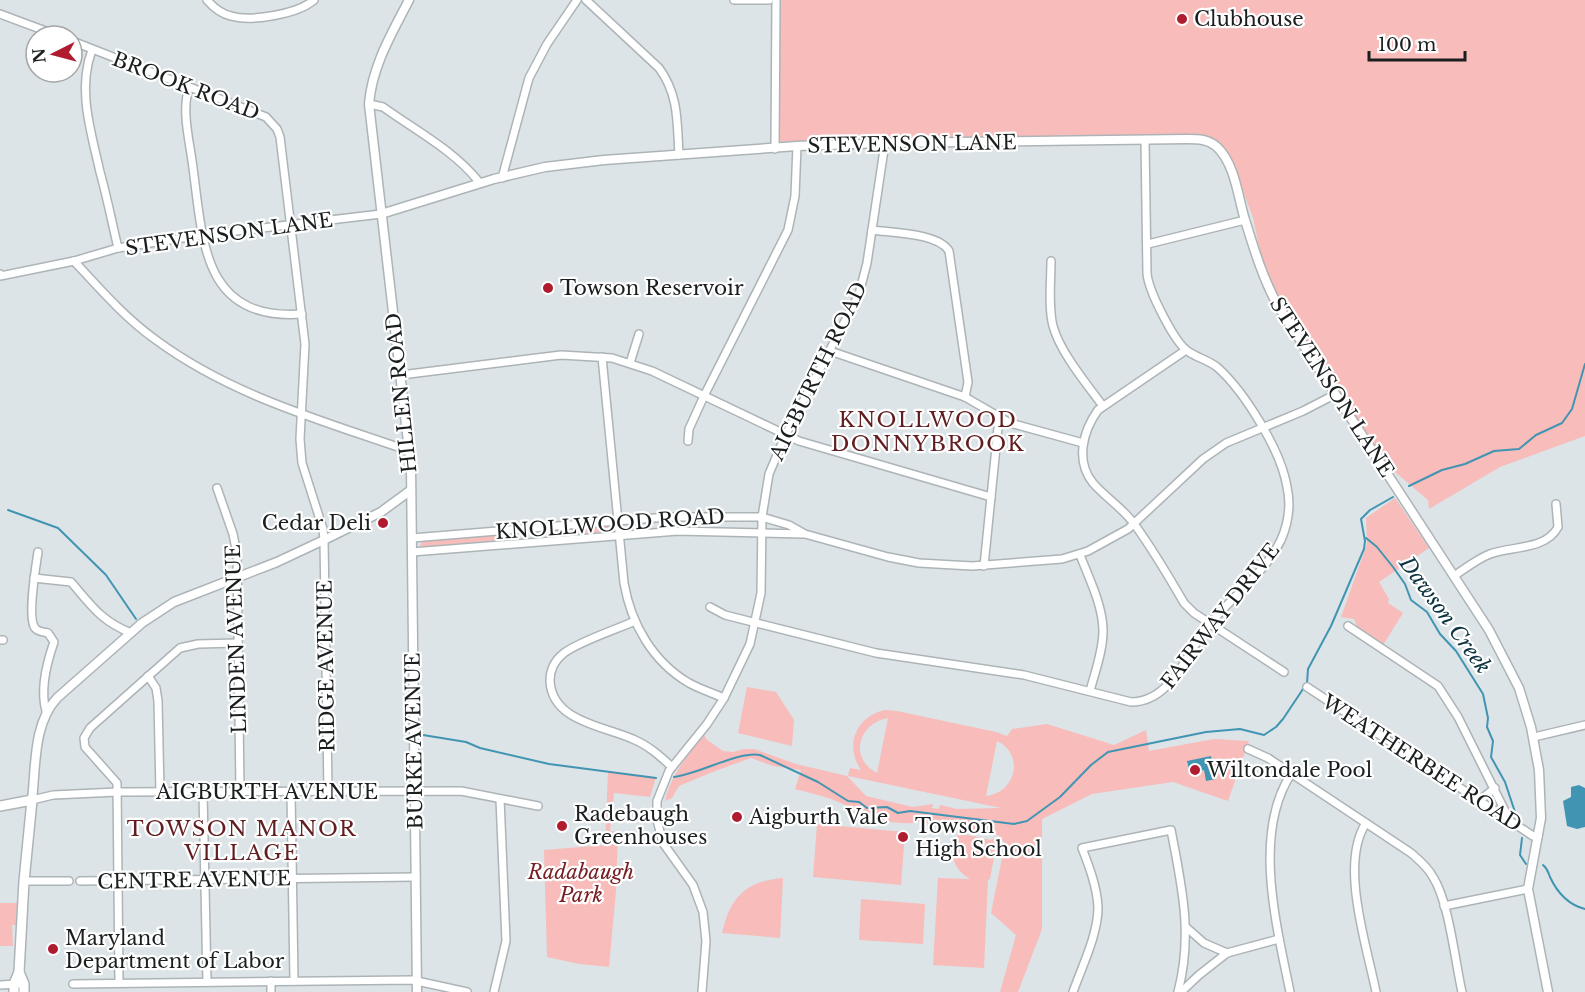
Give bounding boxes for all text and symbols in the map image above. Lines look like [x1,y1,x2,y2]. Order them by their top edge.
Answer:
place label: Clubhouse [1194,7,1304,31]
marker: Clubhouse [1175,12,1189,26]
north arrow [24,24,84,84]
scale bar [1369,24,1465,62]
text: 100 m [1378,34,1436,56]
text: N [28,47,50,64]
street label: BROOK ROAD [109,47,263,125]
street label: STEVENSON LANE [807,130,1017,158]
street label: STEVENSON LANE [124,208,334,260]
place label: Towson Reservoir [560,276,744,300]
street label: AIGBURTH ROAD [764,278,872,465]
marker: Towson Reservoir [541,281,555,295]
street label: STEVENSON LANE [1265,293,1399,481]
street label: HILLEN ROAD [381,312,421,474]
district label: KNOLLWOOD DONNYBROOK [831,407,1025,457]
street label: KNOLLWOOD ROAD [494,504,726,544]
place label: Cedar Deli [262,511,371,535]
marker: Cedar Deli [376,516,390,530]
street label: FAIRWAY DRIVE [1156,538,1284,694]
street label: LINDEN AVENUE [221,544,251,734]
water label: Dawson Creek [1393,550,1496,679]
street label: RIDGE AVENUE [312,580,340,752]
street label: BURKE AVENUE [400,652,428,830]
street label: WEATHERBEE ROAD [1317,689,1527,837]
place label: Wiltondale Pool [1206,758,1372,782]
marker: Wiltondale Pool [1188,763,1202,777]
street label: AIGBURTH AVENUE [155,780,378,804]
place label: Radebaugh Greenhouses [574,802,707,849]
place label: Aigburth Vale [748,805,888,829]
marker: Aigburth Vale [730,810,744,824]
place label: Towson High School [915,814,1042,861]
district label: TOWSON MANOR VILLAGE [127,816,357,866]
marker: Radebaugh Greenhouses [555,819,569,833]
marker: Towson High School [896,830,910,844]
park label: Radabaugh Park [527,860,634,907]
street label: CENTRE AVENUE [97,866,291,894]
place label: Maryland Department of Labor [65,926,285,973]
marker: Maryland Department of Labor [46,942,60,956]

